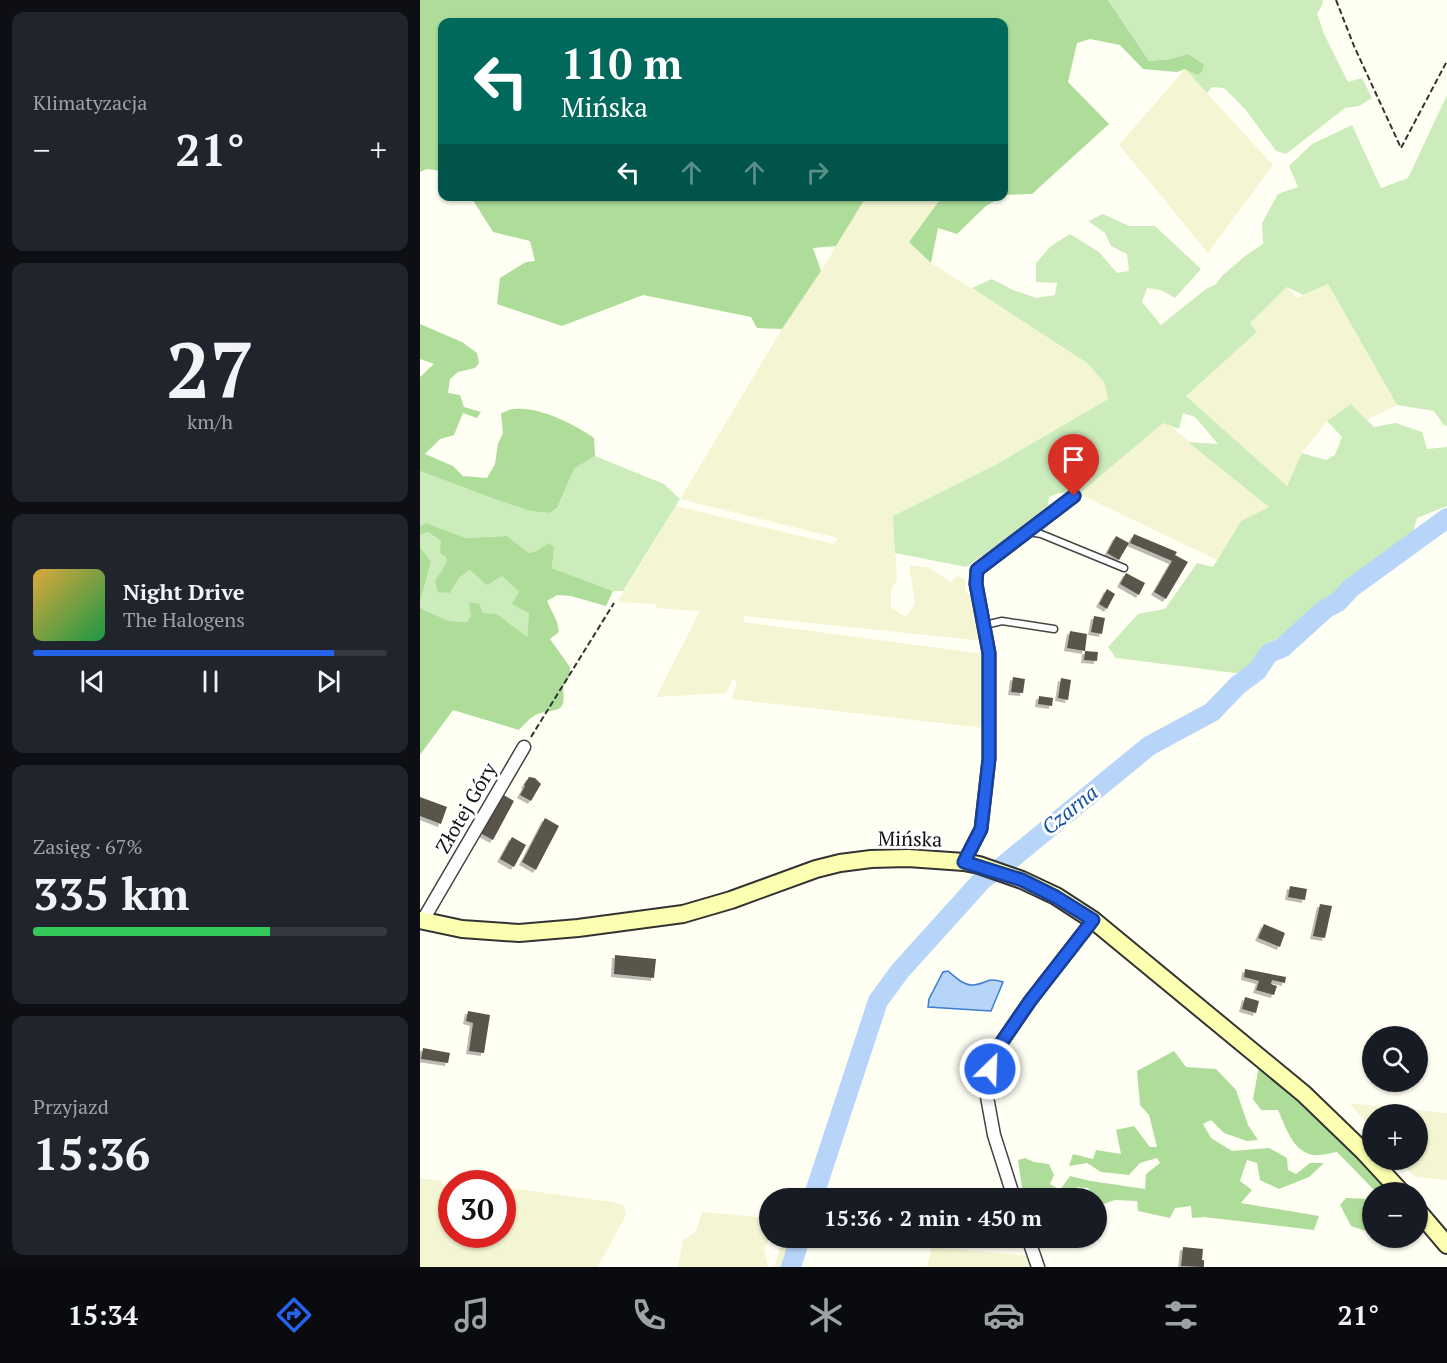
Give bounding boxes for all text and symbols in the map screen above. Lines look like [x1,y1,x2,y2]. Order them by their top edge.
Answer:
text: 110 m [561,35,682,91]
icon: left [462,42,540,120]
text: Klimatyzacja [33,89,147,116]
text: Mińska [561,89,648,125]
text: 21° [175,119,245,179]
text: − [33,128,51,171]
text: + [369,128,387,171]
icon: left [612,156,645,189]
icon: ahead [675,156,708,189]
icon: ahead [738,156,771,189]
icon: right [801,156,834,189]
text: 27 [166,317,254,420]
text: km/h [187,408,233,435]
pin [1048,434,1099,496]
icon: arrive [1057,443,1090,476]
text: Night Drive [123,577,245,606]
text: The Halogens [123,606,245,633]
icon: previous [76,665,109,698]
icon: pause [194,665,227,698]
icon: next [312,665,345,698]
street label: Złotej Góry [429,757,503,858]
water label: Czarna [1035,778,1103,840]
street label: Mińska [878,824,942,853]
text: Zasięg · 67% [33,833,143,860]
text: 335 km [33,863,189,923]
map controls [1362,1026,1428,1248]
button: search [1362,1026,1428,1092]
position arrow [958,1037,1022,1101]
text: Przyjazd [33,1093,109,1120]
button: + [1362,1104,1428,1170]
text: 15:36 [33,1123,150,1183]
speed limit sign: 30 [438,1170,516,1248]
button: − [1362,1182,1428,1248]
text: 15:36 · 2 min · 450 m [824,1203,1042,1232]
icon: directions [273,1294,315,1336]
icon: music [451,1294,493,1336]
icon: phone [628,1294,670,1336]
icon: climate [805,1294,847,1336]
icon: car [983,1294,1025,1336]
icon: filters [1160,1294,1202,1336]
text: 15:34 [68,1297,138,1333]
text: 21° [1338,1297,1379,1333]

